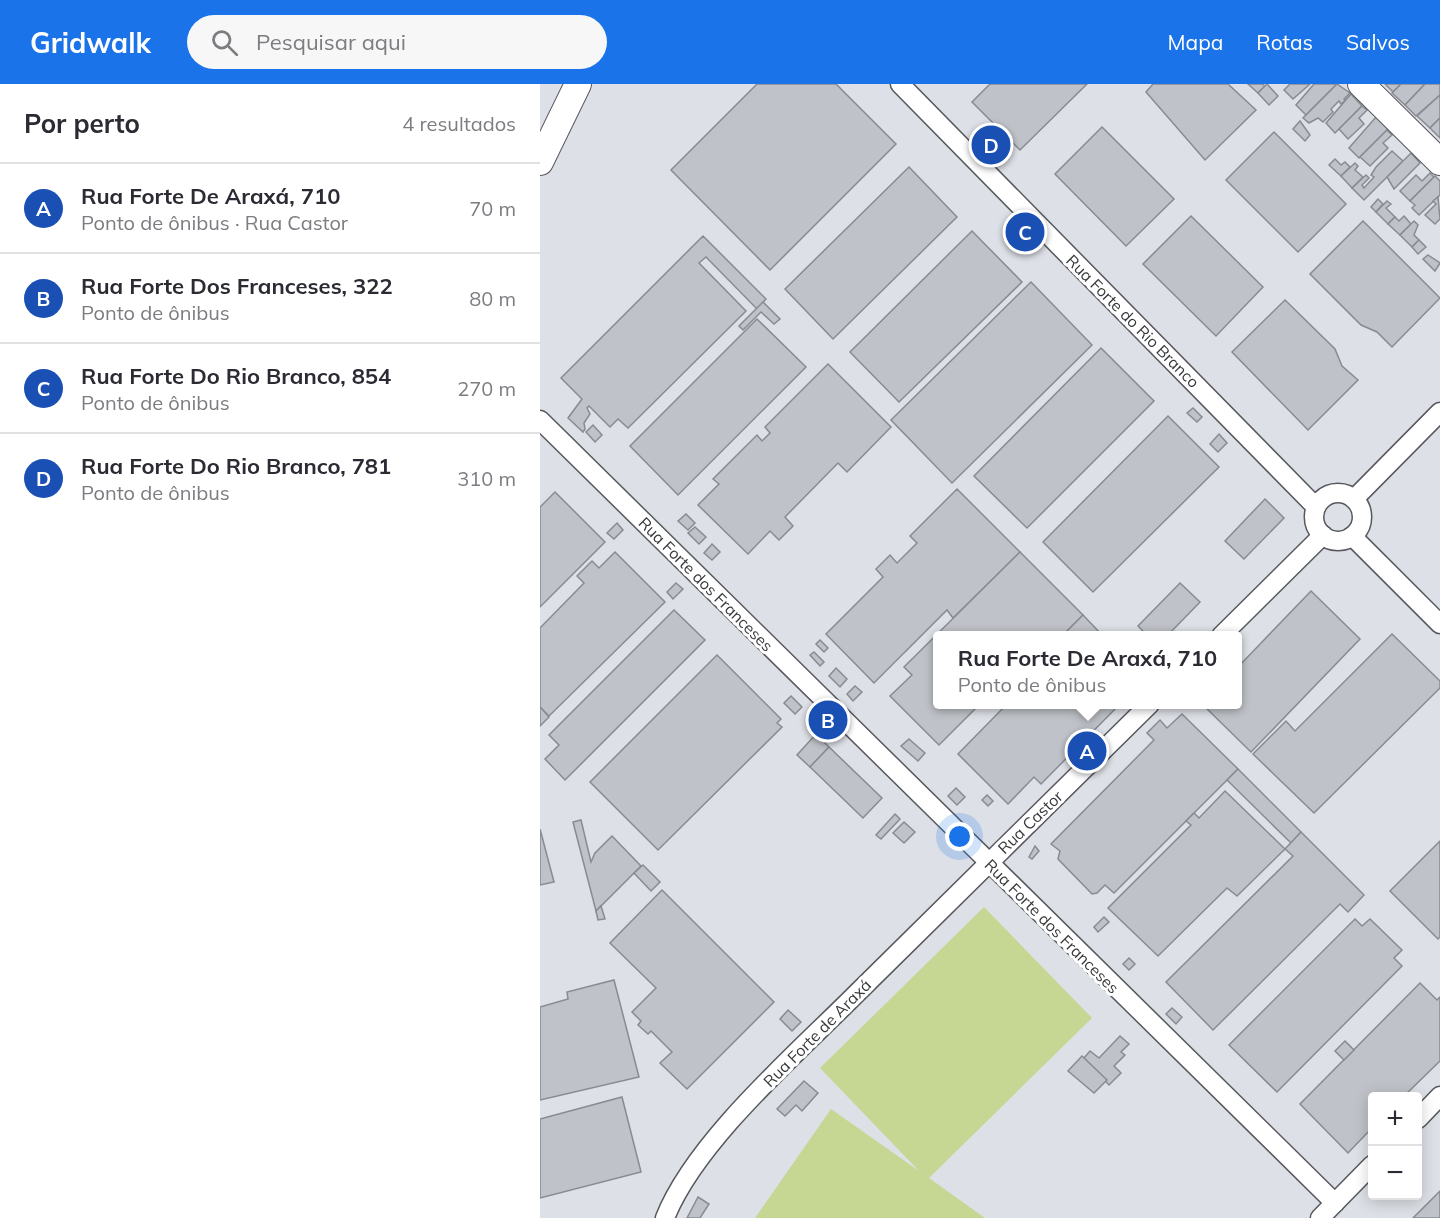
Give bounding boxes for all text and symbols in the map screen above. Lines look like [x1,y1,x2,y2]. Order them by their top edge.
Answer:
search box [187,15,607,69]
text: Gridwalk [30,25,151,60]
icon: search [208,26,241,59]
text: Pesquisar aqui [256,28,406,56]
text: Mapa [1168,29,1223,55]
text: Rotas [1256,29,1313,55]
text: Salvos [1346,29,1410,55]
text: Por perto [24,107,140,140]
text: 4 resultados [402,111,516,136]
pin: D [972,122,1010,168]
text: Rua Forte De Araxá, 710 [81,182,340,210]
text: A [36,196,51,221]
text: 70 m [469,196,516,221]
text: Ponto de ônibus · Rua Castor [81,210,348,235]
pin: C [1006,210,1044,254]
street label: Rua Forte do Rio Branco [1062,250,1204,392]
text: Rua Forte Dos Franceses, 322 [81,272,393,300]
text: B [37,286,50,311]
text: 80 m [469,286,516,311]
text: Ponto de ônibus [81,300,230,325]
text: Rua Forte Do Rio Branco, 854 [81,362,391,390]
text: C [37,376,50,401]
text: 270 m [457,376,516,401]
text: Ponto de ônibus [81,390,230,415]
text: Rua Forte Do Rio Branco, 781 [81,452,391,480]
text: D [36,466,51,491]
text: 310 m [457,466,516,491]
text: Ponto de ônibus [81,480,230,505]
street label: Rua Forte dos Franceses [635,513,777,655]
popup [933,631,1242,709]
text: Rua Forte De Araxá, 710 [958,644,1217,672]
text: Ponto de ônibus [958,672,1107,697]
pin: B [808,698,848,742]
pin: A [1068,728,1106,774]
street label: Rua Castor [993,786,1067,858]
your location [945,822,974,851]
street label: Rua Forte dos Franceses [981,855,1123,997]
street label: Rua Forte de Araxá [759,975,875,1091]
map controls [1368,1092,1422,1200]
button: + [1368,1092,1422,1146]
button: − [1368,1146,1422,1200]

